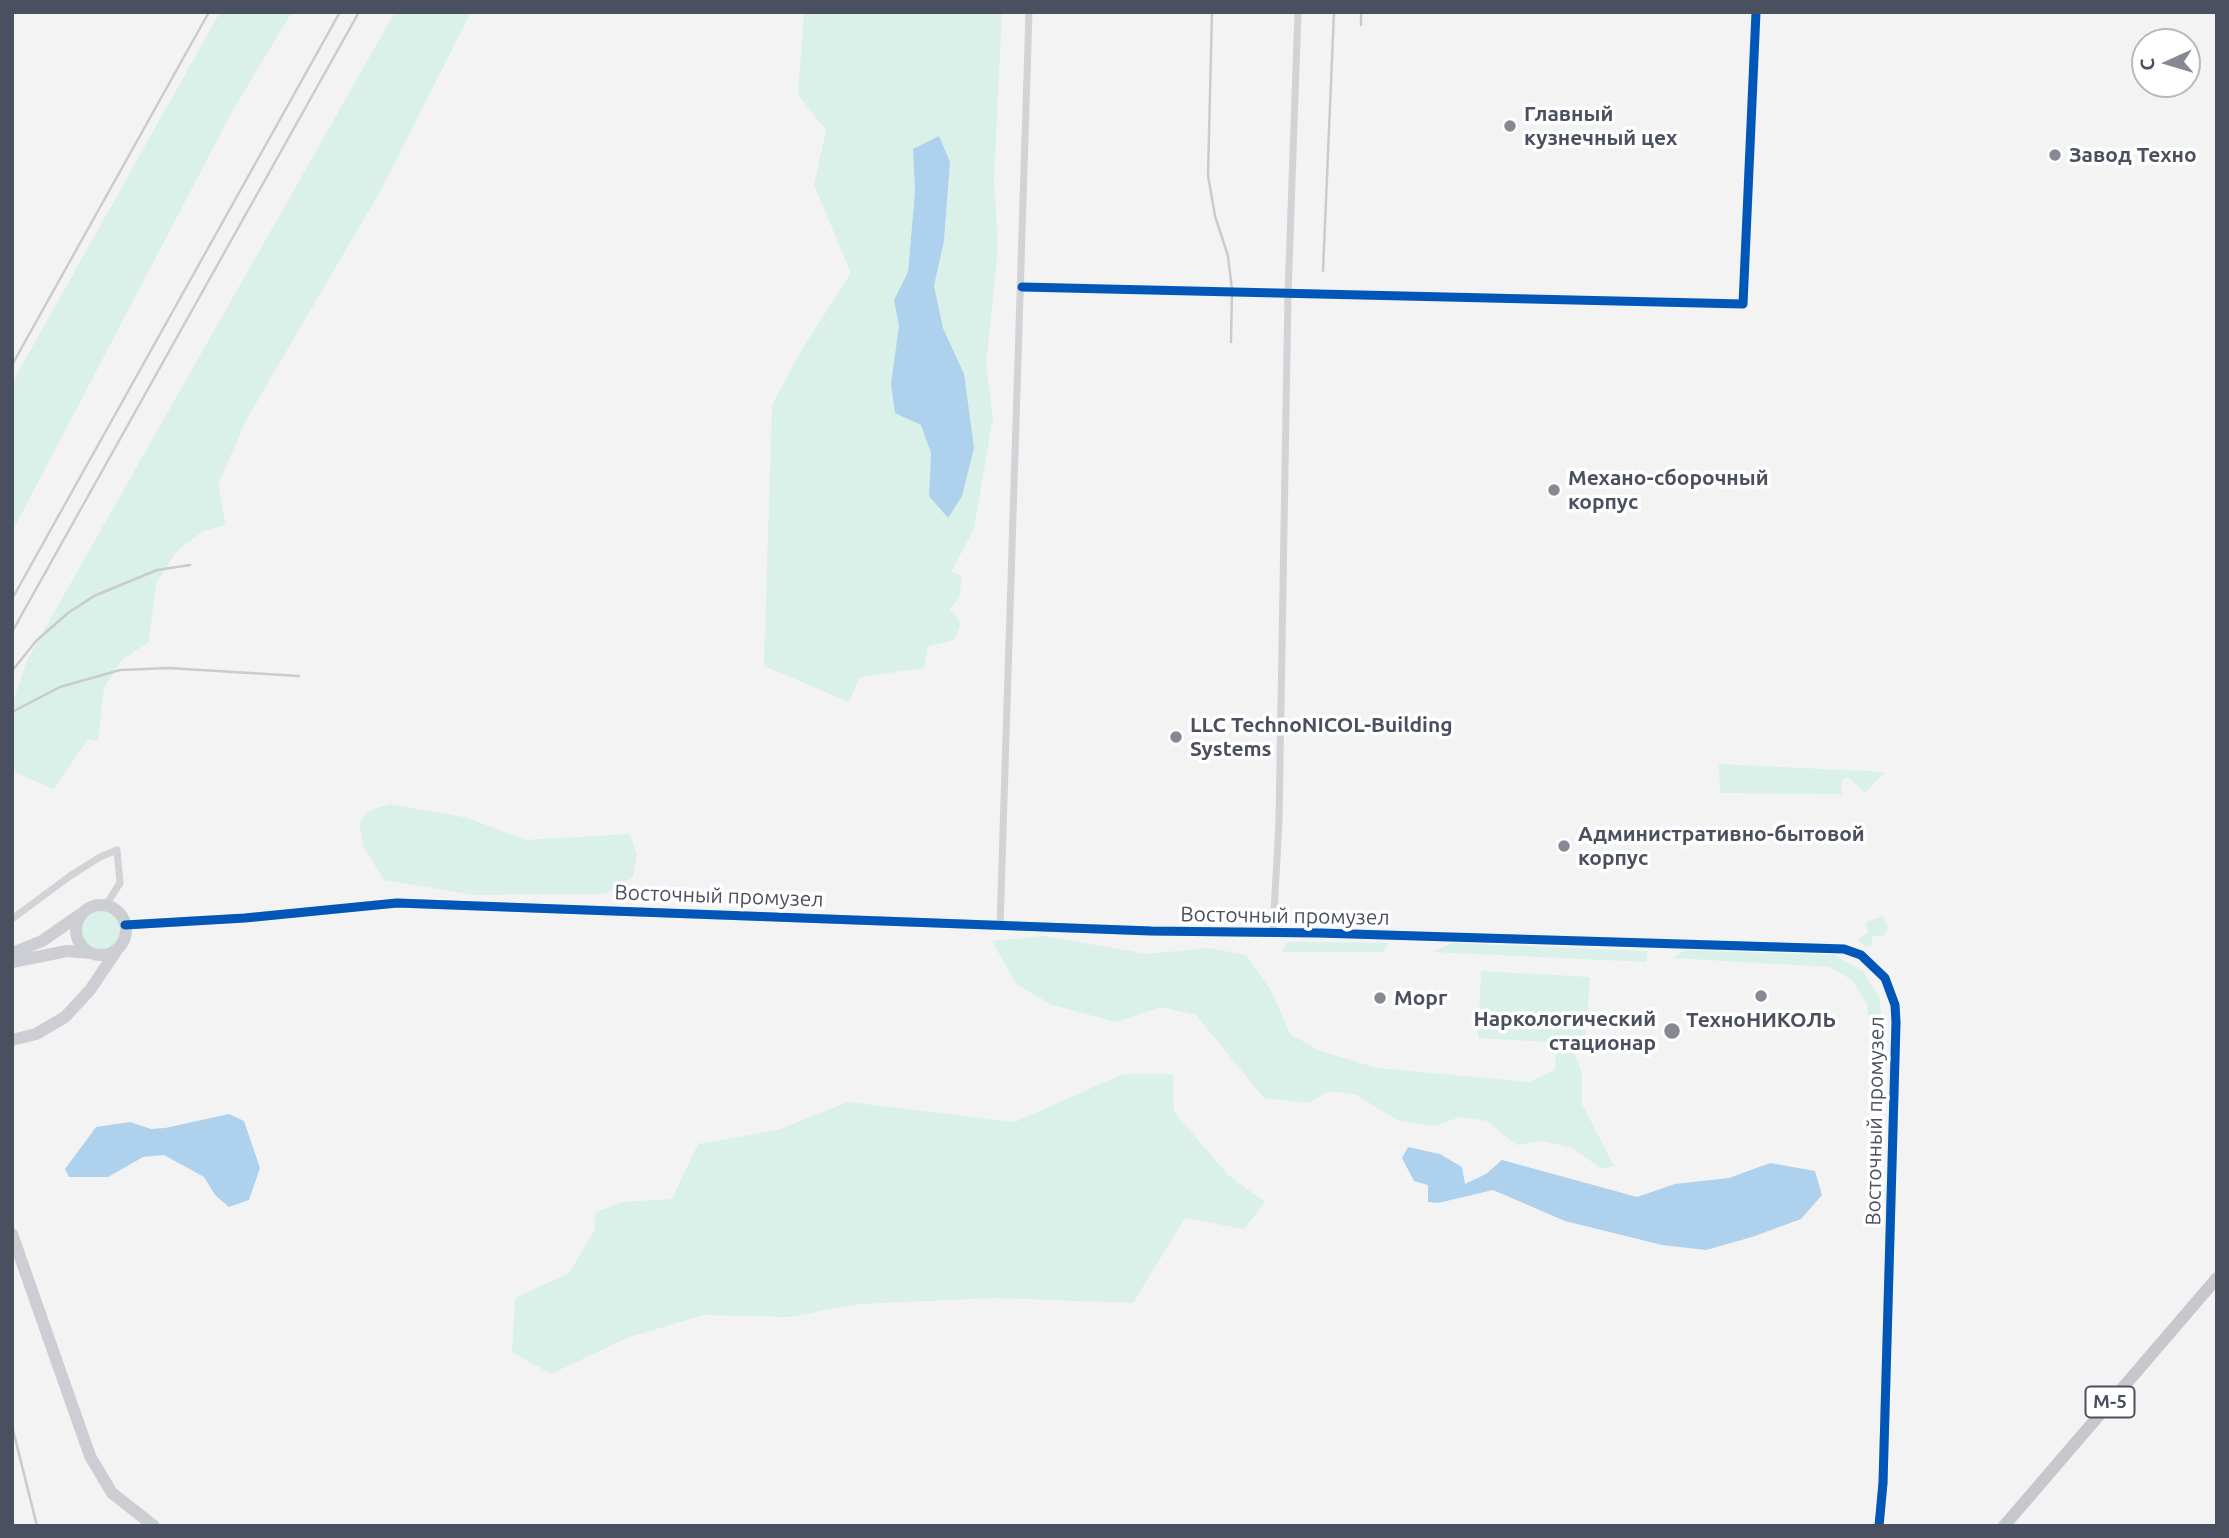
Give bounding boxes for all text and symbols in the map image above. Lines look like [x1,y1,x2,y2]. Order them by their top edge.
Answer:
north arrow [2131,28,2201,98]
text: С [2136,57,2158,71]
place label: Главный кузнечный цех [1524,101,1677,151]
marker: Главный кузнечный цех [1502,118,1518,134]
place label: Завод Техно [2069,142,2197,168]
marker: Завод Техно [2047,147,2063,163]
place label: Механо-сборочный корпус [1568,465,1768,515]
marker: Механо-сборочный корпус [1546,482,1562,498]
place label: LLC TechnoNICOL-Building Systems [1190,712,1453,762]
marker: LLC TechnoNICOL-Building Systems [1168,729,1184,745]
place label: Административно-бытовой корпус [1578,821,1865,871]
marker: Административно-бытовой корпус [1556,838,1572,854]
street label: Восточный промузел [614,880,824,912]
street label: Восточный промузел [1180,902,1390,930]
place label: Морг [1394,985,1447,1011]
marker: ТехноНИКОЛЬ [1753,988,1769,1004]
marker: Морг [1372,990,1388,1006]
place label: Наркологический стационар [1473,1006,1656,1056]
place label: ТехноНИКОЛЬ [1686,1007,1836,1033]
street label: Восточный промузел [1861,1016,1889,1226]
marker: Наркологический стационар [1662,1021,1682,1041]
road number: М-5 [2086,1386,2134,1418]

